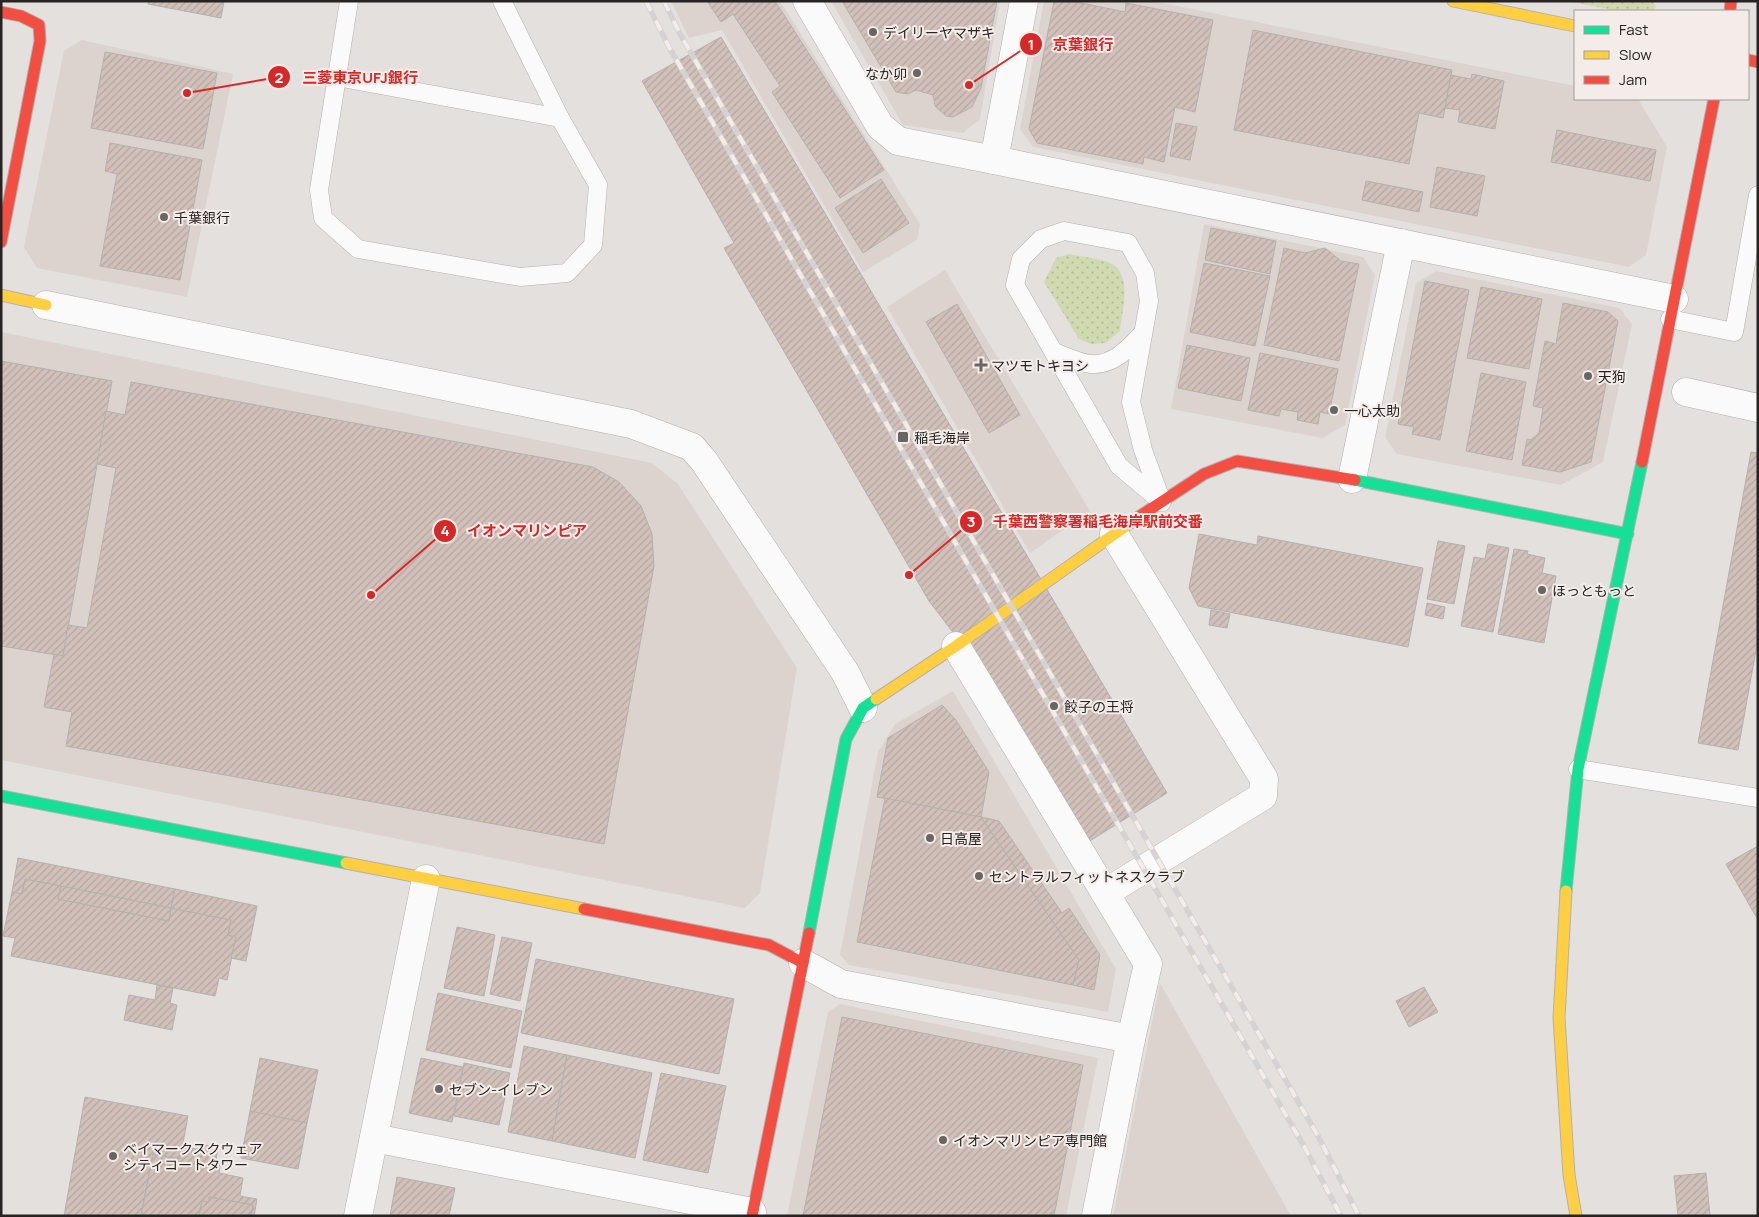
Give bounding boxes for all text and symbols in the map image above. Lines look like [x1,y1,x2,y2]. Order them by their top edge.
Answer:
legend [1574,10,1749,100]
text: Fast [1619,19,1648,40]
place label: デイリーヤマザキ [883,23,995,42]
marker: デイリーヤマザキ [867,26,879,38]
callout: 京葉銀行 [1018,29,1123,59]
text: 1 [1028,34,1034,55]
text: 京葉銀行 [1053,34,1113,55]
text: Slow [1619,44,1652,65]
callout: 三菱東京UFJ銀行 [267,62,428,92]
place label: なか卯 [865,64,907,83]
text: 2 [275,67,284,88]
text: 三菱東京UFJ銀行 [302,67,418,88]
marker: なか卯 [911,67,923,79]
text: Jam [1619,69,1647,90]
place label: 千葉銀行 [174,208,230,227]
marker: 千葉銀行 [158,211,170,223]
place label: マツモトキヨシ [991,356,1089,375]
marker: マツモトキヨシ [975,359,987,371]
place label: 天狗 [1598,367,1626,386]
marker: 天狗 [1582,370,1594,382]
place label: 一心太助 [1344,401,1400,420]
marker: 一心太助 [1328,404,1340,416]
place label: 稲毛海岸 [914,428,970,447]
marker: 稲毛海岸 [896,430,910,444]
callout: 千葉西警察署稲毛海岸駅前交番 [958,507,1213,537]
text: 3 [967,511,975,532]
text: 千葉西警察署稲毛海岸駅前交番 [993,511,1203,532]
callout: イオンマリンピア [432,516,597,546]
text: 4 [440,520,450,541]
text: イオンマリンピア [467,520,587,541]
place label: ほっともっと [1552,581,1636,600]
marker: ほっともっと [1536,584,1548,596]
place label: 餃子の王将 [1064,697,1134,716]
marker: 餃子の王将 [1048,700,1060,712]
place label: 日高屋 [940,829,982,848]
marker: 日高屋 [924,832,936,844]
place label: セントラルフィットネスクラブ [989,867,1185,886]
marker: セントラルフィットネスクラブ [973,870,985,882]
place label: セブン-イレブン [449,1080,553,1099]
marker: セブン-イレブン [433,1083,445,1095]
place label: イオンマリンピア専門館 [953,1131,1107,1150]
marker: イオンマリンピア専門館 [937,1134,949,1146]
place label: ベイマークスクウェア シティコートタワー [123,1139,263,1174]
marker: ベイマークスクウェア シティコートタワー [107,1150,119,1162]

